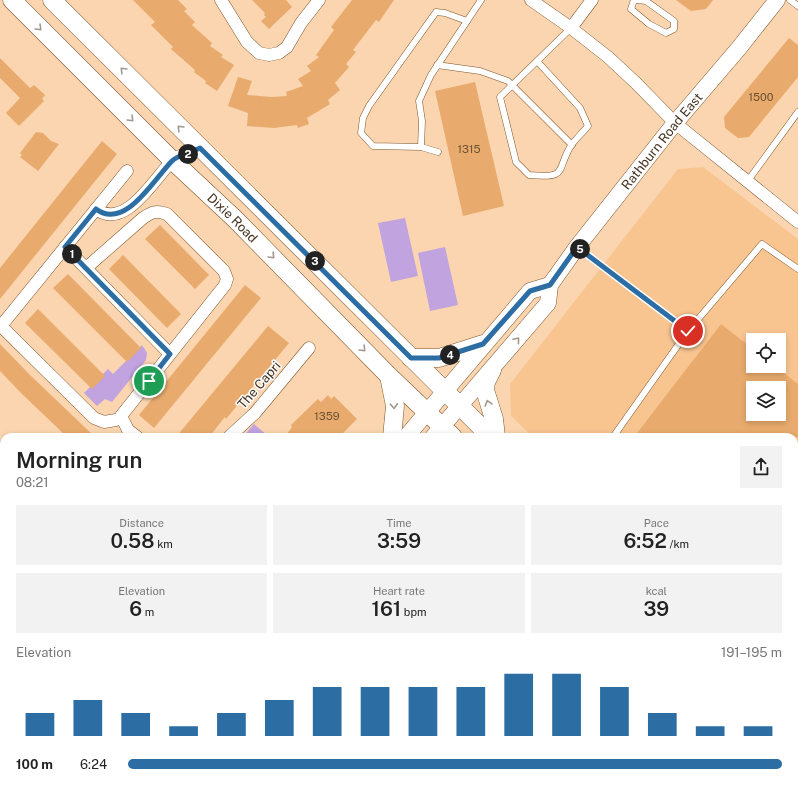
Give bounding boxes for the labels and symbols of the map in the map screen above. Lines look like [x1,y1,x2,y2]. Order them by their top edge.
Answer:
one-way arrow [34,23,42,31]
one-way arrow [120,67,128,75]
street label: Rathburn Road East [618,90,705,192]
house number: 1500 [749,91,774,103]
one-way arrow [126,114,134,122]
one-way arrow [177,125,185,133]
house number: 1315 [458,143,480,155]
pin: 2 [178,144,198,164]
street label: Dixie Road [205,190,261,245]
pin: 5 [570,239,590,259]
pin: 1 [62,244,82,264]
one-way arrow [267,251,275,259]
pin: 3 [305,251,325,271]
pin [671,314,705,348]
one-way arrow [513,337,520,345]
one-way arrow [358,344,366,352]
pin: 4 [440,345,460,365]
street label: The Capri [234,358,284,412]
pin [132,364,166,398]
one-way arrow [484,400,493,407]
one-way arrow [390,403,399,409]
house number: 1359 [314,410,340,422]

